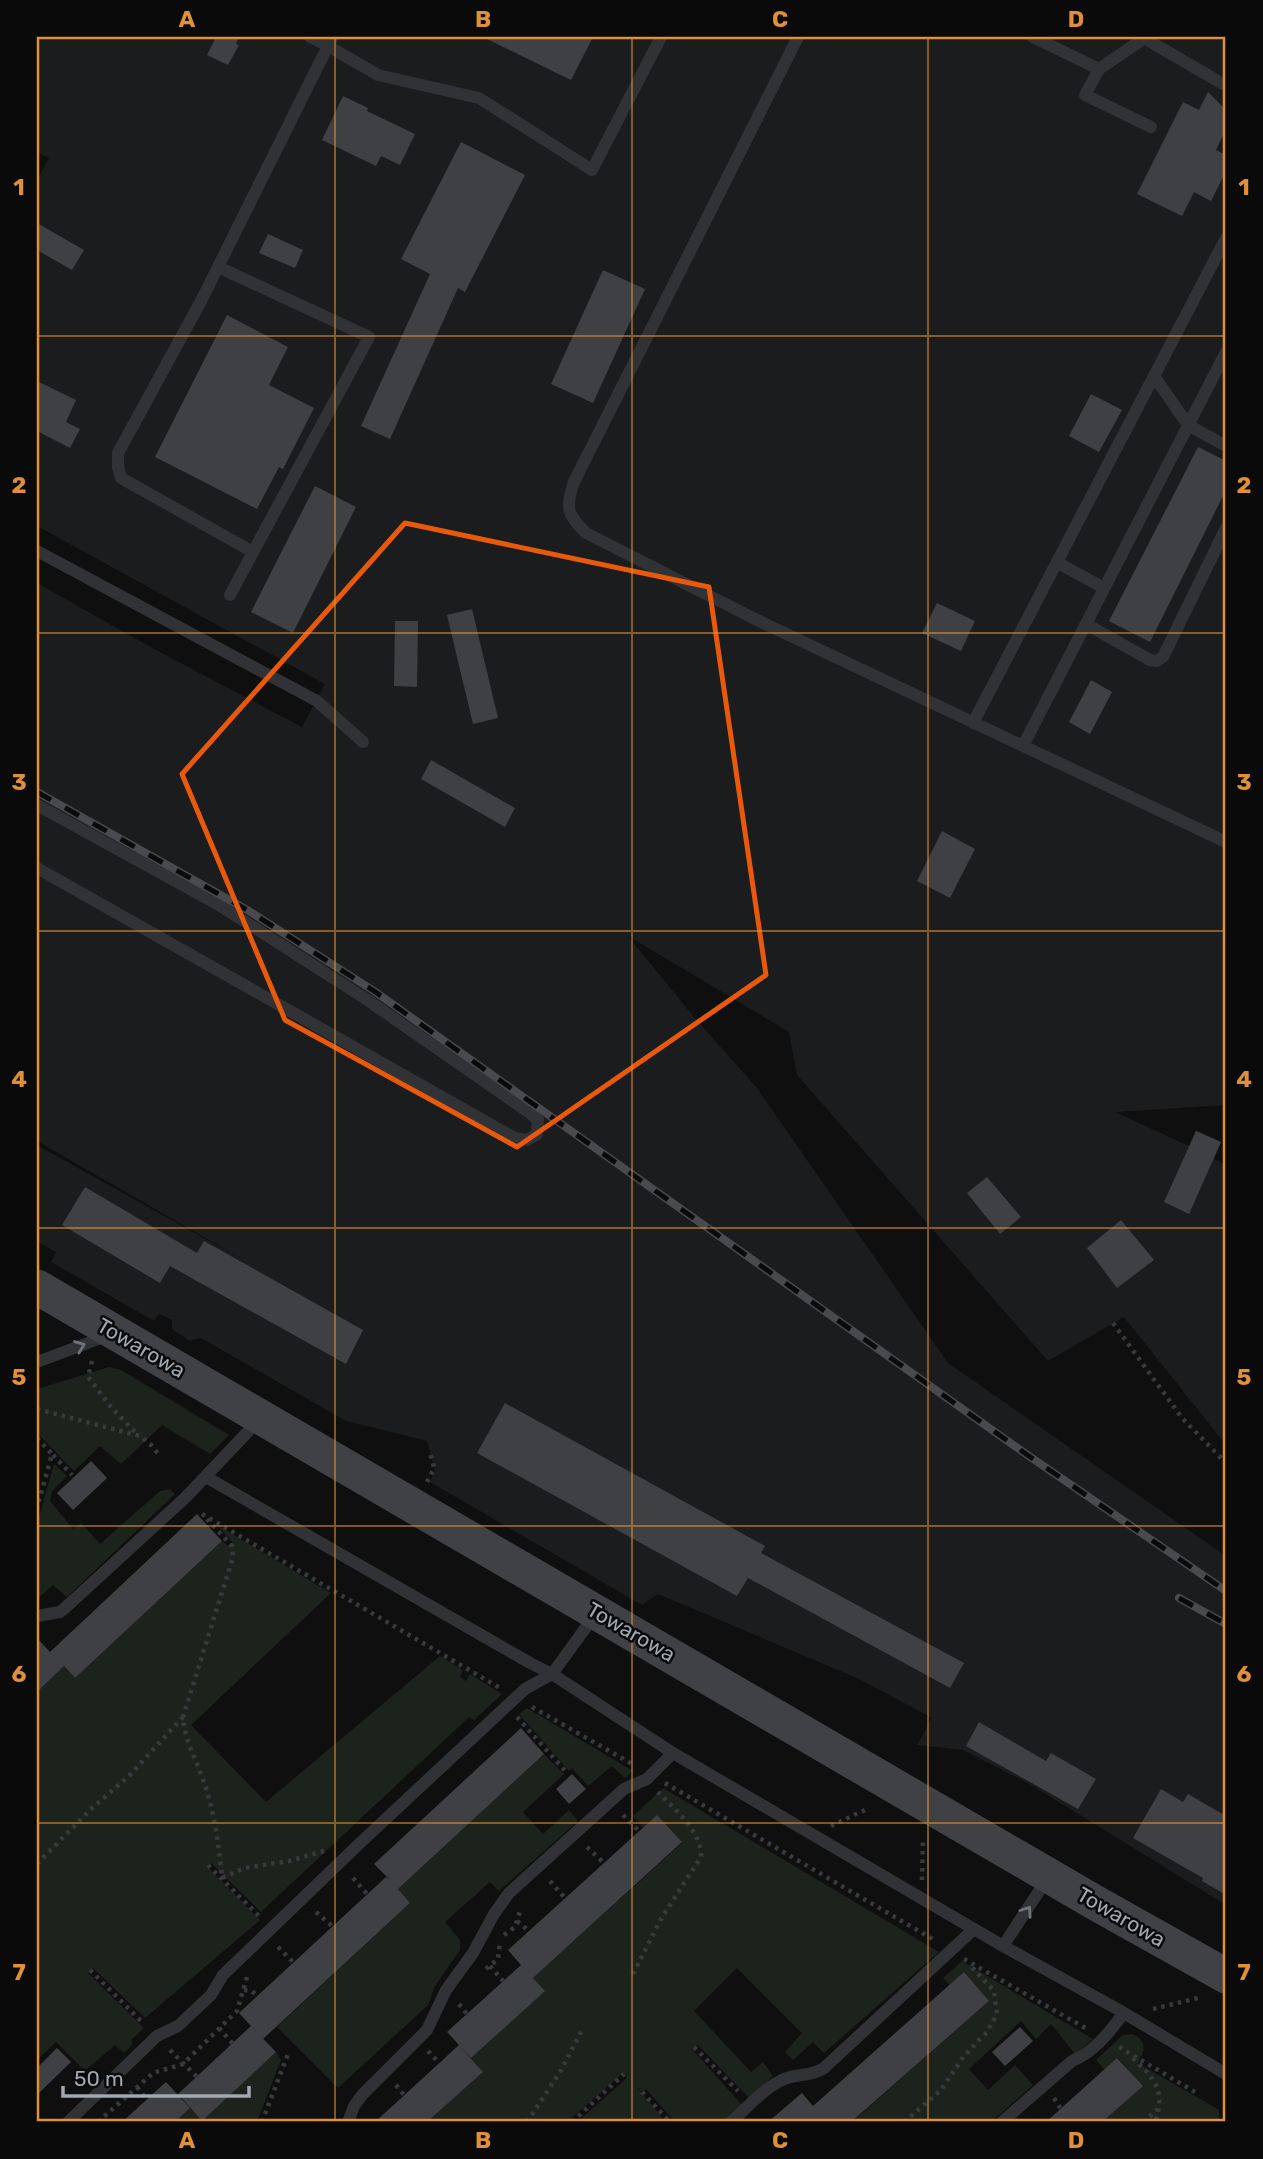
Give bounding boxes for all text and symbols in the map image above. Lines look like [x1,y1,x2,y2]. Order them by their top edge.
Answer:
text: A [179,5,196,33]
text: B [475,5,491,33]
text: C [772,5,788,33]
text: D [1068,5,1084,33]
text: 1 [13,173,25,201]
text: 1 [1238,173,1250,201]
text: 2 [12,471,26,499]
text: 2 [1237,471,1251,499]
text: 3 [11,768,27,796]
text: 3 [1236,768,1252,796]
text: 4 [11,1065,27,1093]
text: 4 [1236,1065,1252,1093]
street label: Towarowa [93,1312,190,1383]
one-way arrow [74,1341,86,1355]
text: 5 [12,1363,27,1391]
text: 5 [1237,1363,1252,1391]
street label: Towarowa [583,1596,680,1667]
text: 6 [12,1660,27,1688]
text: 6 [1237,1660,1252,1688]
street label: Towarowa [1073,1881,1170,1952]
one-way arrow [1019,1906,1032,1919]
text: 7 [12,1958,26,1986]
text: 7 [1237,1958,1251,1986]
scale bar [63,2054,248,2098]
text: 50 m [74,2066,124,2091]
text: A [179,2126,196,2154]
text: B [475,2126,491,2154]
text: C [772,2126,788,2154]
text: D [1068,2126,1084,2154]

